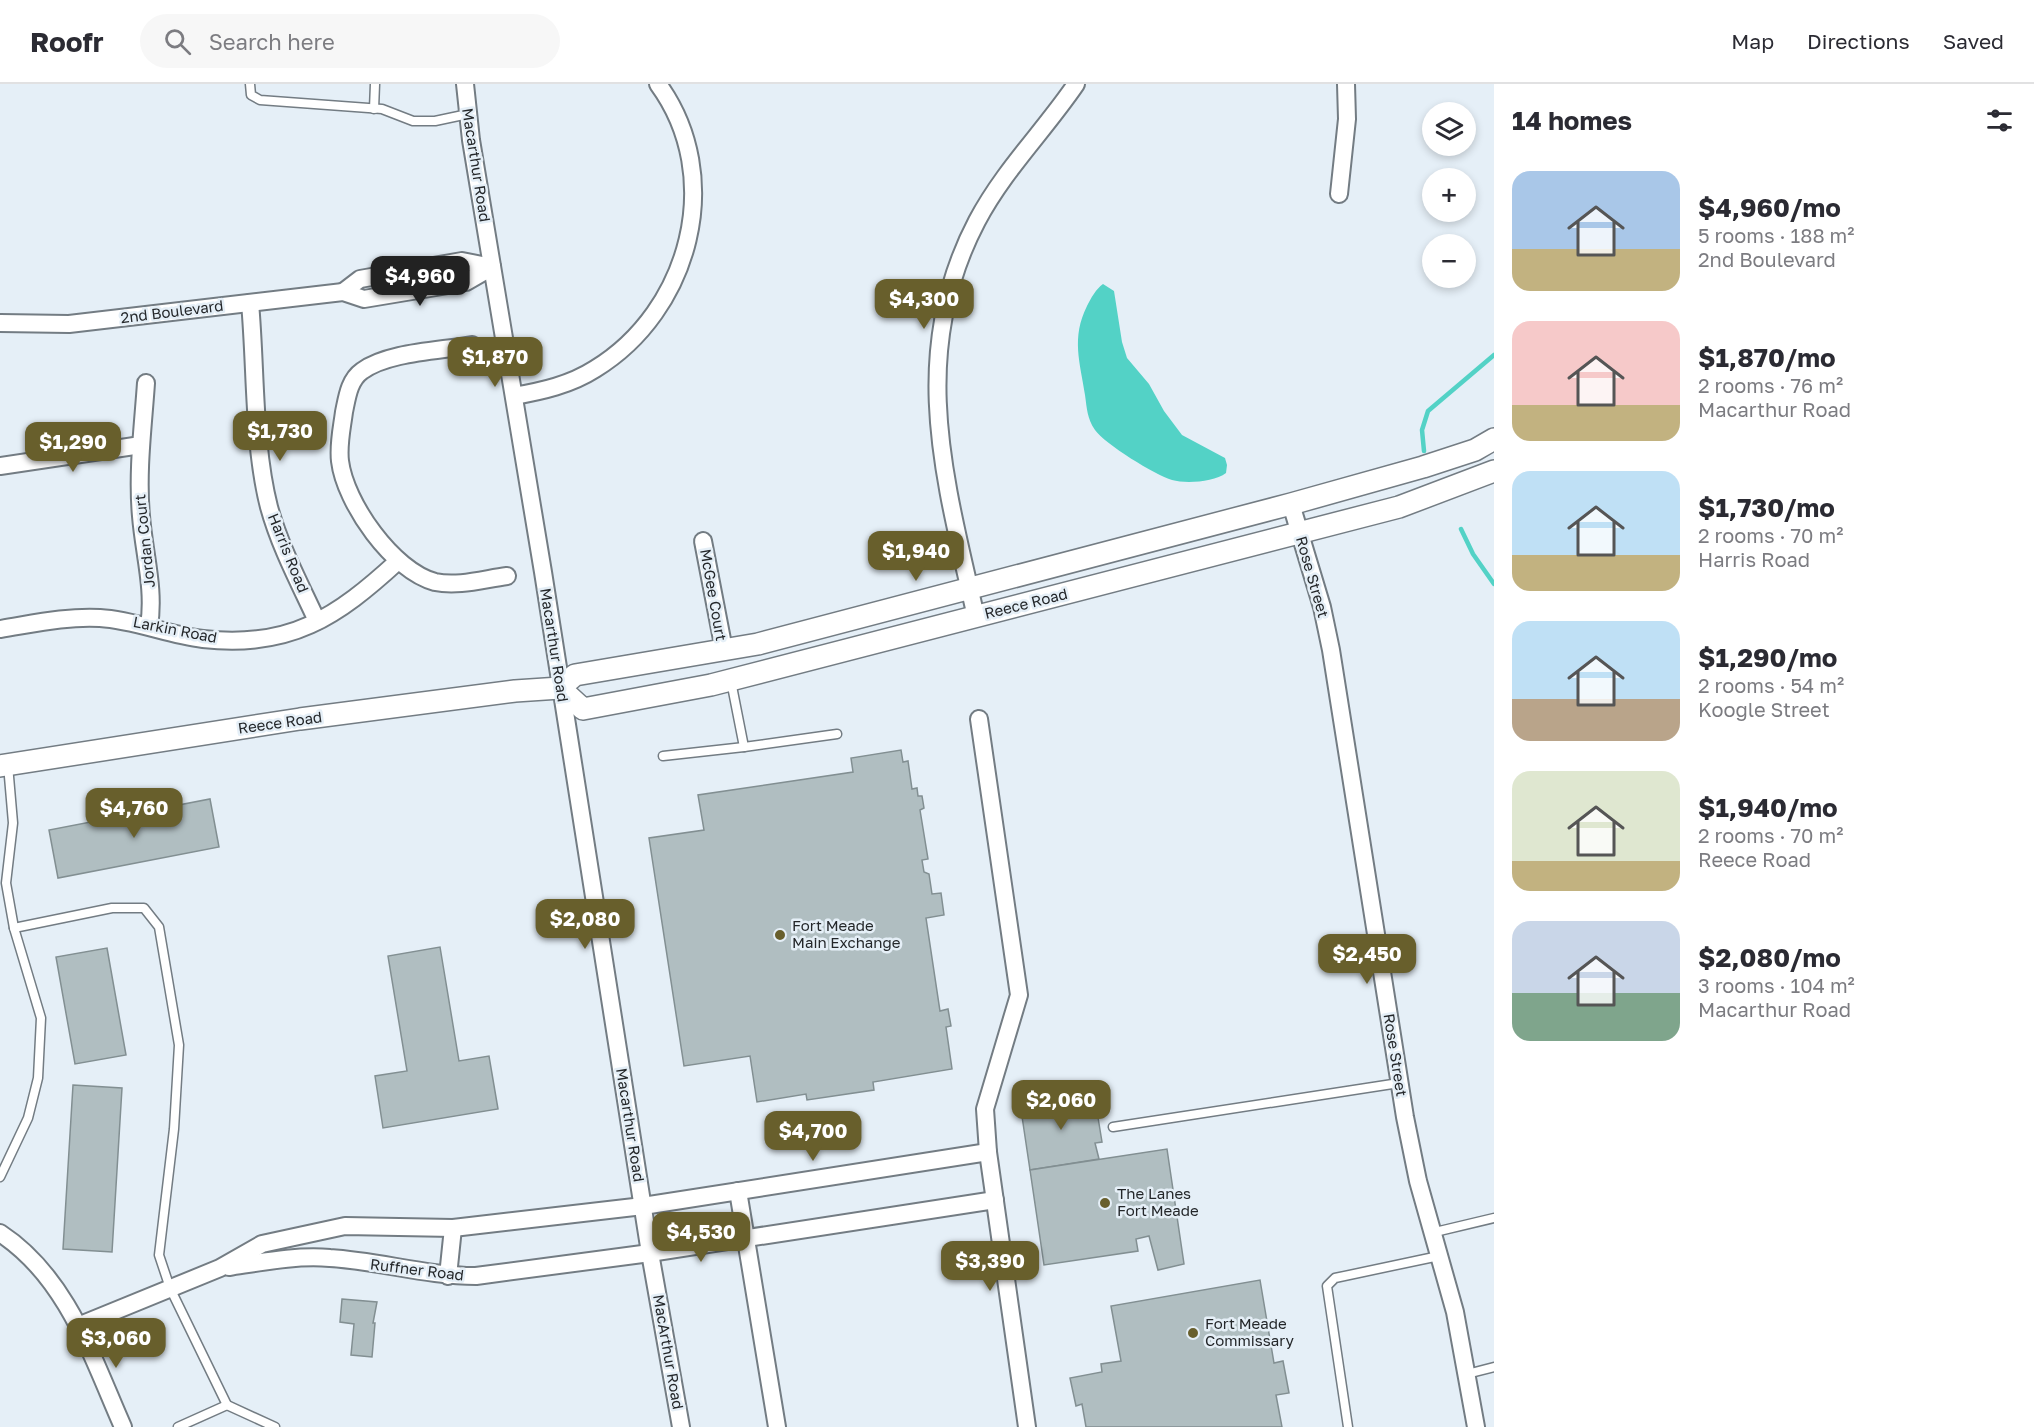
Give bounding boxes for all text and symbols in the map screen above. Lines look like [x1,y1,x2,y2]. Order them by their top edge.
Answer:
search box [140,14,560,68]
text: Roofr [30,25,104,58]
icon: search [161,25,194,58]
text: Search here [209,28,335,55]
text: Map [1731,28,1774,54]
text: Directions [1807,28,1910,54]
text: Saved [1943,28,2004,54]
map controls [1422,102,1476,288]
button: layers [1422,102,1476,156]
icon: filters [1983,104,2016,137]
text: 14 homes [1512,105,1632,136]
street label: Macarthur Road [459,107,495,223]
button: + [1422,168,1476,222]
text: $4,960/mo [1698,192,1841,223]
icon: home [1560,195,1632,267]
text: 5 rooms · 188 m² [1698,223,1855,247]
button: − [1422,234,1476,288]
text: 2nd Boulevard [1698,247,1836,271]
pin: $4,960 [371,256,469,307]
text: $4,960 [385,263,455,287]
pin: $4,300 [875,279,973,330]
text: $4,300 [889,286,959,310]
street label: 2nd Boulevard [119,296,224,326]
pin: $1,870 [446,337,544,388]
text: $1,870/mo [1698,342,1836,373]
text: $1,870 [462,344,528,368]
icon: home [1560,345,1632,417]
text: 2 rooms · 76 m² [1698,373,1843,397]
text: Macarthur Road [1698,397,1851,421]
pin: $1,730 [231,411,329,462]
text: $1,730 [247,418,313,442]
pin: $1,290 [24,422,122,473]
text: $1,290 [39,429,107,453]
text: $1,730/mo [1698,492,1835,523]
street label: Jordan Court [130,493,158,589]
icon: home [1560,495,1632,567]
street label: Harris Road [265,510,313,595]
text: 2 rooms · 70 m² [1698,523,1843,547]
pin: $1,940 [867,531,965,582]
street label: Rose Street [1293,534,1333,620]
text: $1,940 [882,538,950,562]
street label: McGee Court [697,547,731,642]
text: Harris Road [1698,547,1810,571]
street label: Reece Road [982,584,1069,622]
street label: Macarthur Road [537,587,573,703]
street label: Larkin Road [132,612,219,646]
text: $1,290/mo [1698,642,1837,673]
icon: home [1560,645,1632,717]
text: 2 rooms · 54 m² [1698,673,1844,697]
text: Koogle Street [1698,697,1830,721]
street label: Reece Road [237,707,323,737]
pin: $4,760 [85,788,183,839]
text: $1,940/mo [1698,792,1838,823]
text: $4,760 [100,795,168,819]
icon: home [1560,795,1632,867]
text: 2 rooms · 70 m² [1698,823,1843,847]
text: Reece Road [1698,847,1811,871]
pin: $2,080 [536,899,634,950]
text: $2,080 [550,906,620,930]
place label: Fort Meade Main Exchange [792,916,901,951]
marker: Fort Meade Main Exchange [773,928,787,942]
pin: $2,450 [1318,934,1416,985]
text: $2,450 [1332,941,1402,965]
text: $2,080/mo [1698,942,1841,973]
icon: home [1560,945,1632,1017]
text: 3 rooms · 104 m² [1698,973,1855,997]
text: Macarthur Road [1698,997,1851,1021]
street label: Rose Street [1381,1012,1411,1098]
street label: Macarthur Road [613,1067,649,1183]
pin: $2,060 [1012,1080,1110,1131]
text: $2,060 [1026,1087,1096,1111]
pin: $4,700 [764,1111,862,1162]
text: $4,700 [778,1118,848,1142]
place label: The Lanes Fort Meade [1117,1184,1199,1219]
marker: The Lanes Fort Meade [1098,1196,1112,1210]
pin: $4,530 [652,1212,750,1263]
text: $4,530 [666,1219,736,1243]
pin: $3,390 [941,1241,1039,1292]
text: $3,390 [955,1248,1025,1272]
street label: Ruffner Road [369,1254,465,1284]
street label: MacArthur Road [650,1293,688,1411]
place label: Fort Meade Commissary [1205,1314,1294,1349]
pin: $3,060 [67,1318,165,1369]
text: $3,060 [81,1325,151,1349]
marker: Fort Meade Commissary [1186,1326,1200,1340]

